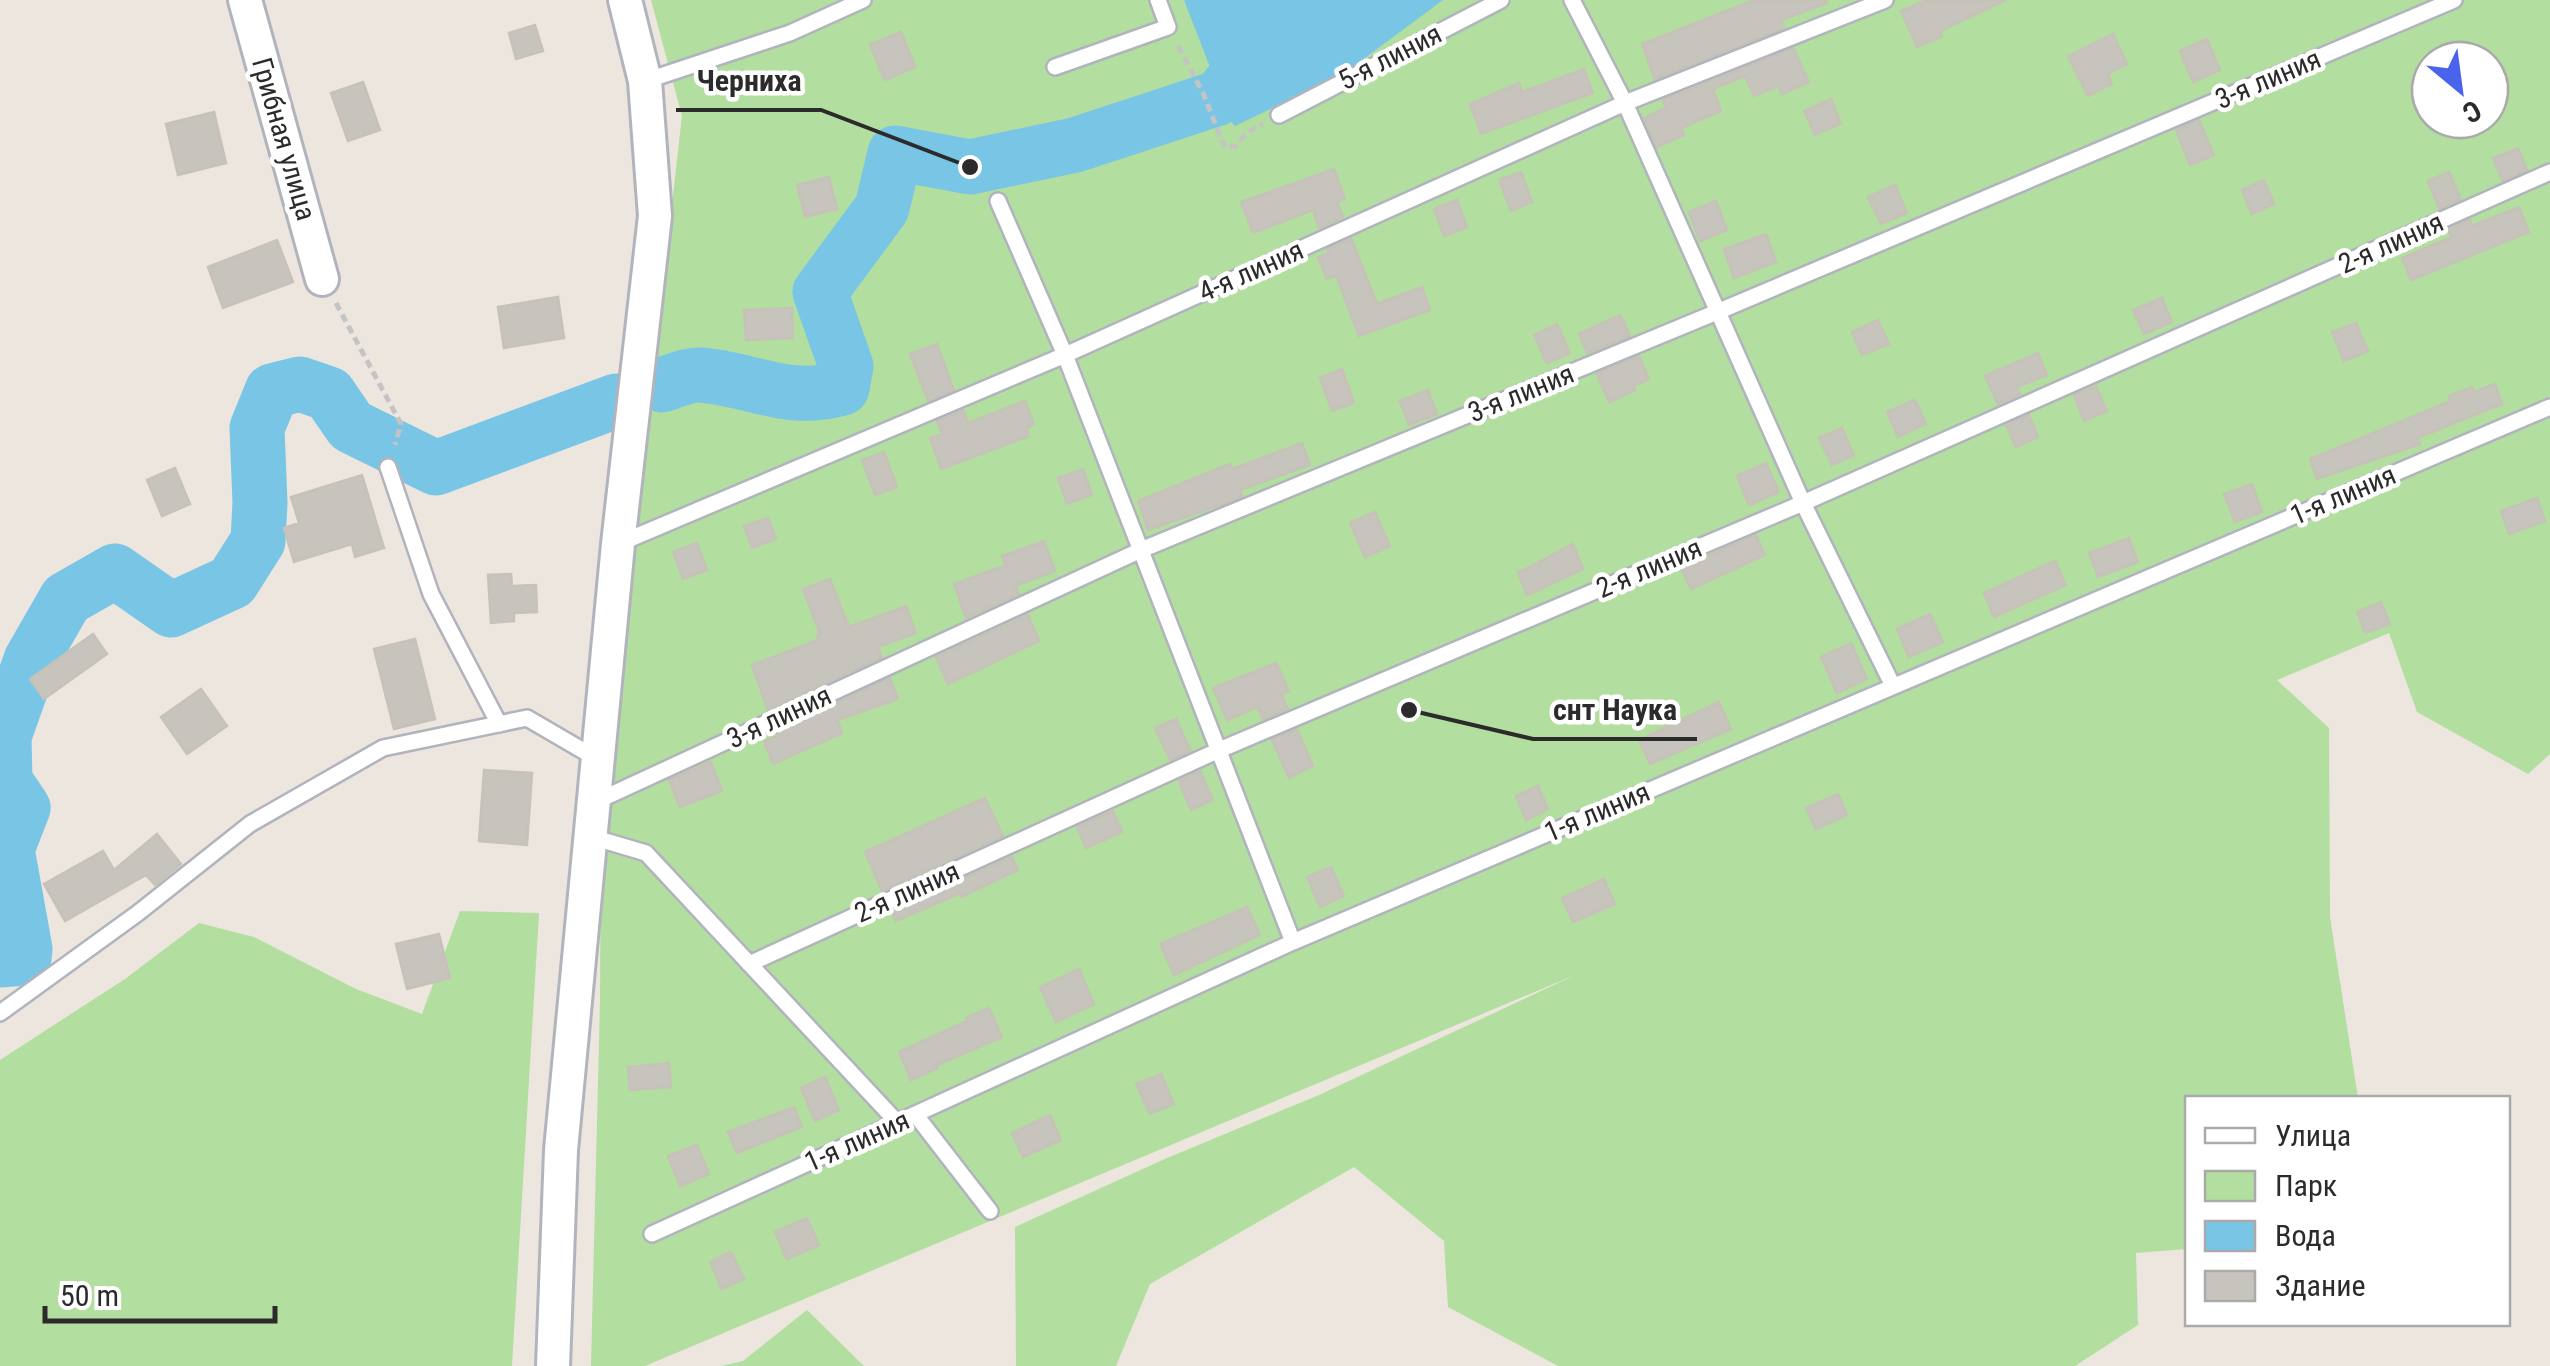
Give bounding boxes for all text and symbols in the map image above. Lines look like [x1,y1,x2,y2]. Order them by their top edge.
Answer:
street label: 5-я линия [1333,17,1447,97]
north arrow [2410,40,2510,140]
street label: 3-я линия [2210,42,2326,116]
callout: Черниха [676,50,821,110]
street label: Грибная улица [245,54,323,224]
text: Черниха [696,63,802,98]
text: С [2457,93,2487,130]
street label: 2-я линия [2333,205,2449,281]
street label: 4-я линия [1193,233,1309,309]
street label: 3-я линия [1463,357,1579,429]
street label: 1-я линия [2285,458,2401,532]
street label: 2-я линия [1591,531,1707,605]
street label: 3-я линия [722,679,836,755]
callout: снт Наука [1533,679,1697,739]
text: снт Наука [1553,692,1677,727]
street label: 1-я линия [1539,775,1655,849]
street label: 2-я линия [849,854,965,930]
legend [2185,1096,2510,1326]
street label: 1-я линия [799,1103,915,1179]
text: Улица [2275,1118,2351,1153]
text: Парк [2275,1168,2337,1203]
text: Вода [2275,1218,2336,1253]
scale bar [45,1261,275,1323]
text: Здание [2275,1268,2366,1303]
text: 50 m [60,1278,119,1313]

